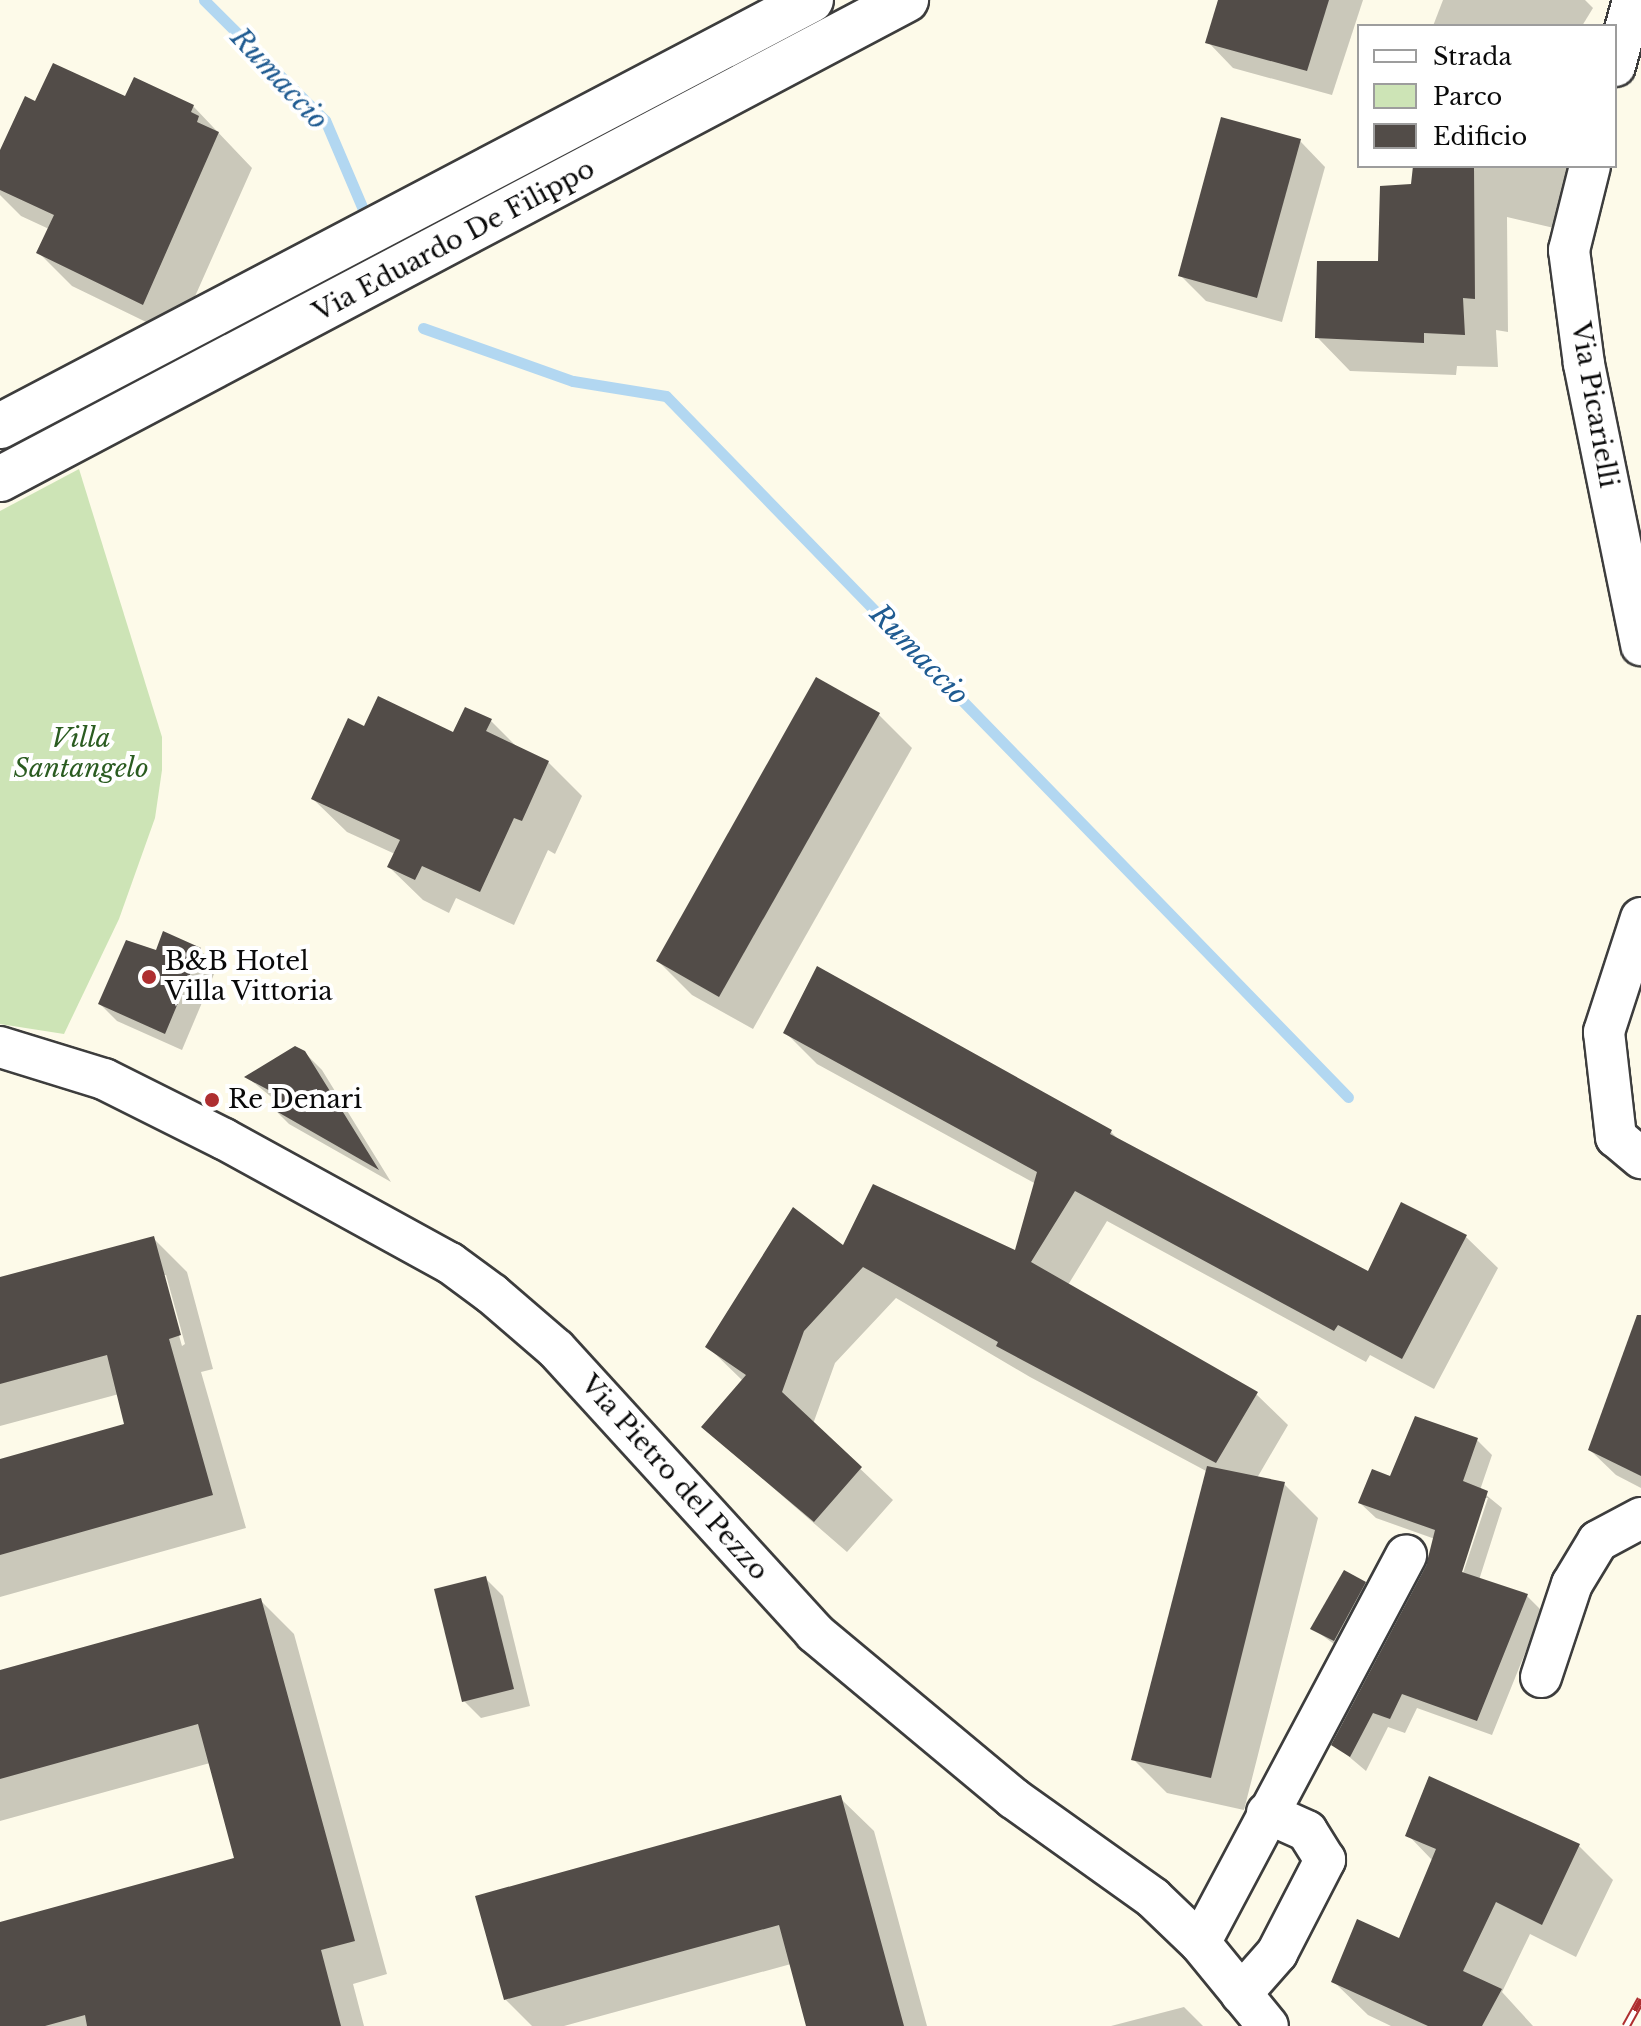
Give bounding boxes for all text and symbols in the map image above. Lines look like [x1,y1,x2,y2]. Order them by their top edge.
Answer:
water label: Rumaccio [223,21,335,137]
legend [1357,24,1617,168]
text: Strada [1433,42,1512,71]
text: Parco [1433,82,1502,111]
text: Edificio [1433,122,1527,151]
street label: Via Eduardo De Filippo [308,153,600,329]
street label: Via Picarielli [1564,320,1624,490]
water label: Rumaccio [863,598,975,712]
park label: Villa Santangelo [13,723,149,784]
place label: B&B Hotel Villa Vittoria [165,946,334,1008]
marker: B&B Hotel Villa Vittoria [140,968,158,986]
place label: Re Denari [228,1084,362,1116]
marker: Re Denari [203,1091,221,1109]
street label: Via Pietro del Pezzo [574,1369,774,1587]

